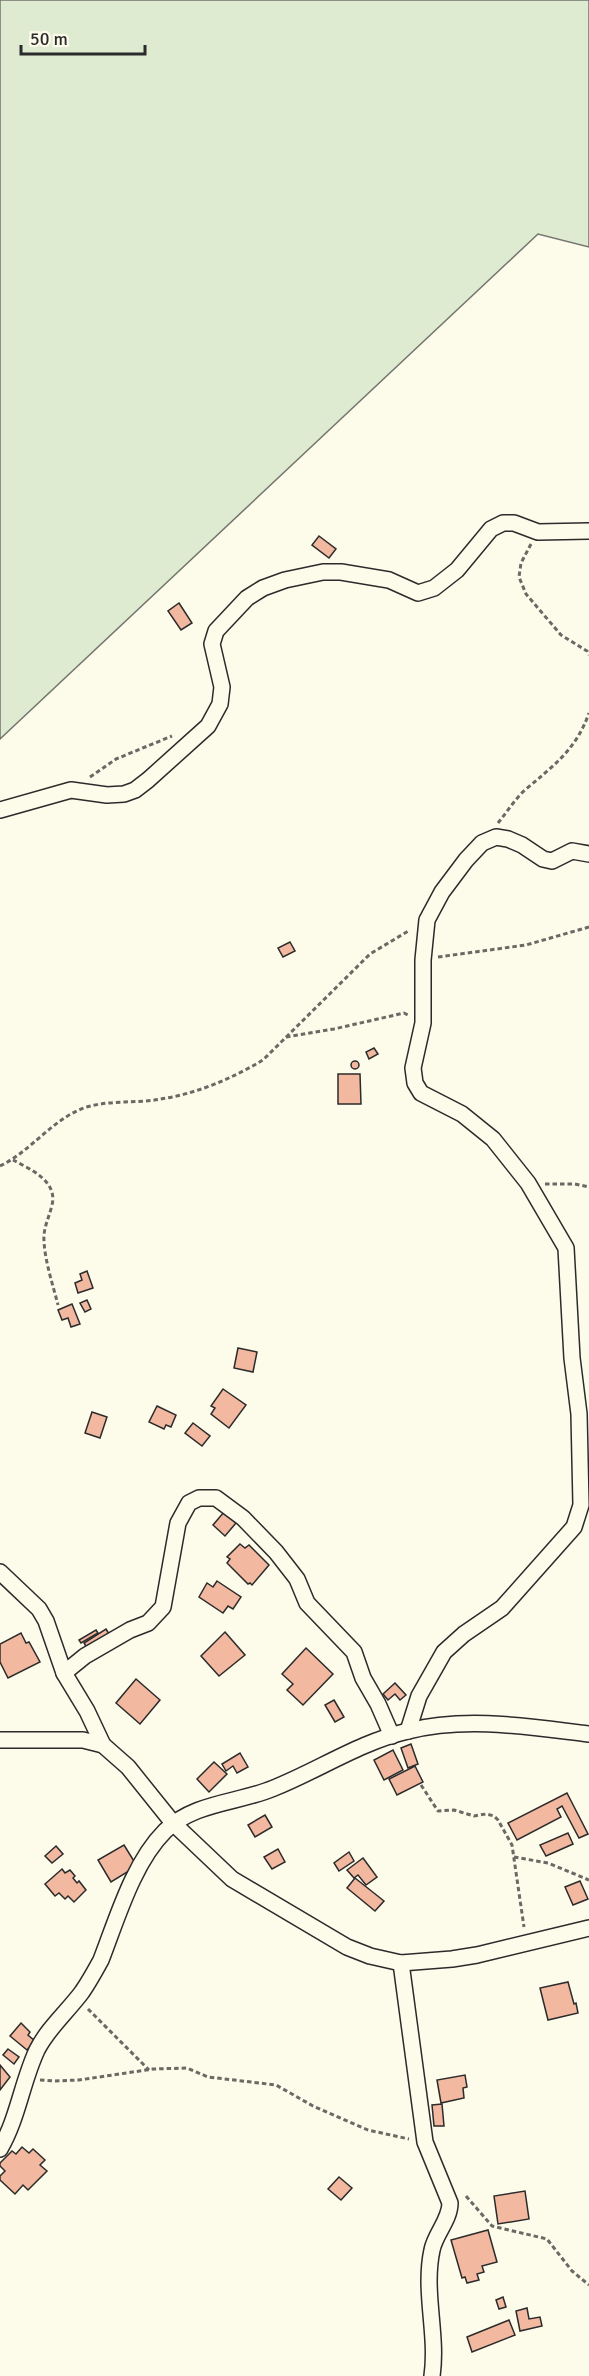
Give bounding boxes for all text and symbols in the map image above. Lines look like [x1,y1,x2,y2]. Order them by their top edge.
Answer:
scale bar [21,18,146,56]
text: 50 m [30,28,68,50]

